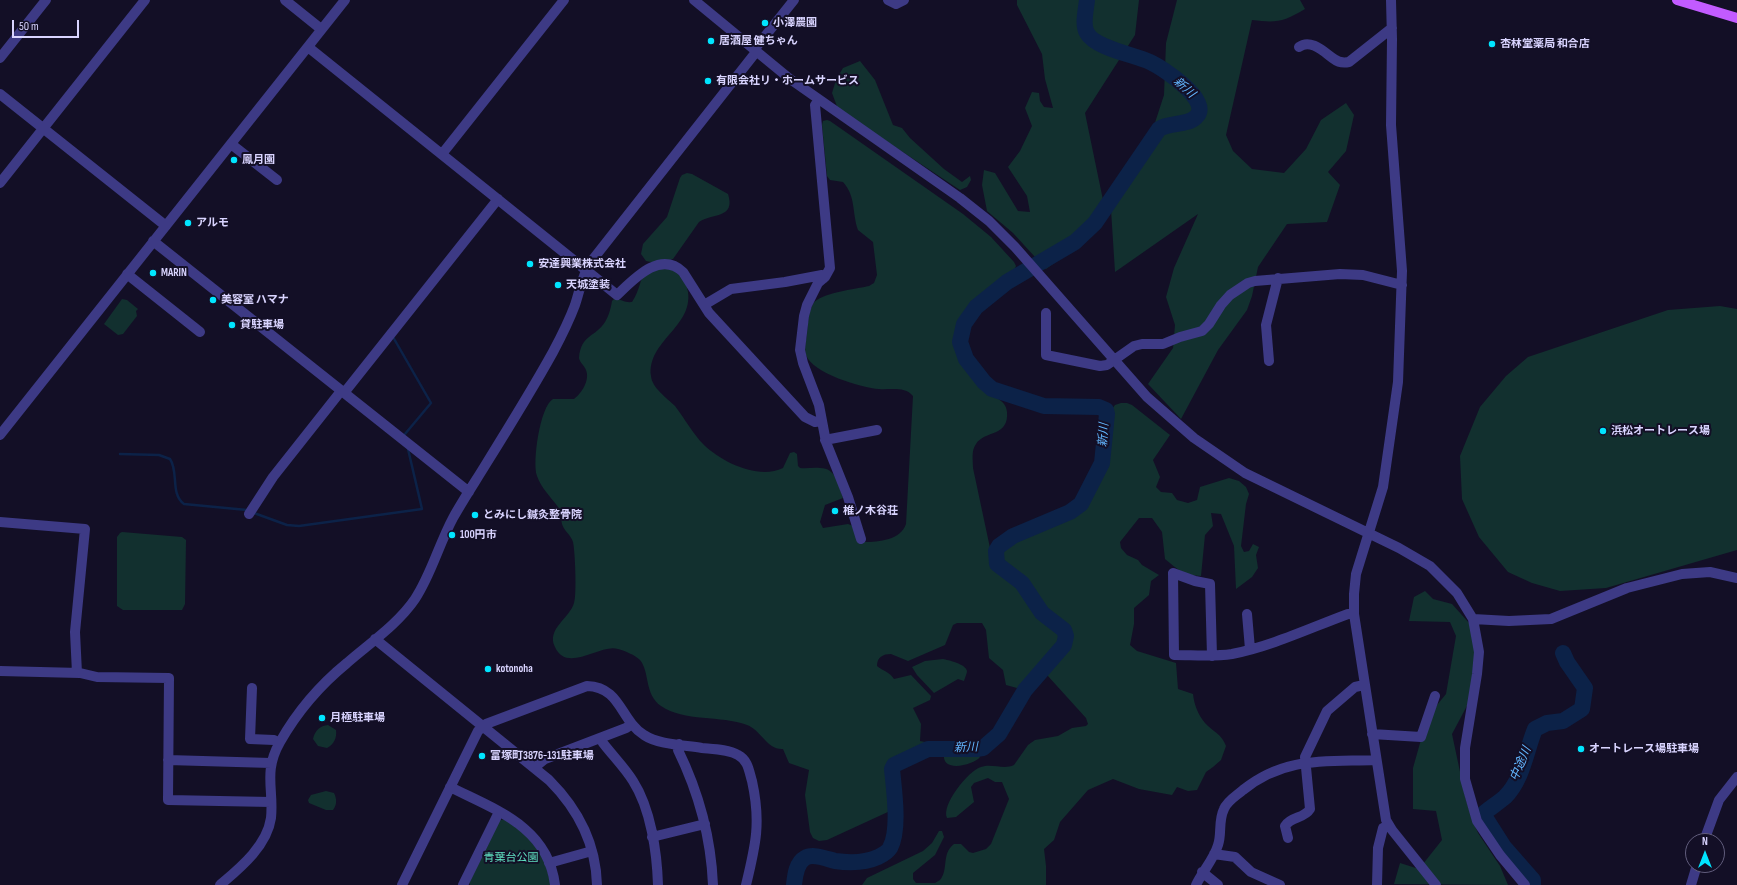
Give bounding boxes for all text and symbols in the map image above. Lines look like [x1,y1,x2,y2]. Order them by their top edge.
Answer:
scale bar [14,12,81,38]
place label: 小澤農園 [773,16,817,30]
marker: 小澤農園 [760,18,770,28]
text: 50 m [19,19,39,34]
place label: 居酒屋 健ちゃん [719,34,798,48]
marker: 居酒屋 健ちゃん [706,36,716,46]
place label: 杏林堂薬局 和合店 [1500,37,1590,51]
marker: 杏林堂薬局 和合店 [1487,39,1497,49]
place label: 有限会社リ・ホームサービス [716,74,859,88]
water label: 新川 [1170,75,1198,101]
marker: 有限会社リ・ホームサービス [703,76,713,86]
place label: 鳳月園 [242,153,275,167]
marker: 鳳月園 [229,155,239,165]
place label: アルモ [196,216,229,230]
marker: アルモ [183,218,193,228]
place label: 安達興業株式会社 [538,257,626,271]
marker: 安達興業株式会社 [525,259,535,269]
place label: MARIN [161,266,187,280]
marker: MARIN [148,268,158,278]
place label: 天城塗装 [566,278,610,292]
marker: 天城塗装 [553,280,563,290]
place label: 美容室 ハマナ [221,293,289,307]
marker: 美容室 ハマナ [208,295,218,305]
place label: 貸駐車場 [240,318,284,332]
marker: 貸駐車場 [227,320,237,330]
water label: 新川 [1096,423,1112,447]
place label: 浜松オートレース場 [1611,424,1710,438]
marker: 浜松オートレース場 [1598,426,1608,436]
place label: 椎ノ木谷荘 [843,504,898,518]
marker: 椎ノ木谷荘 [830,506,840,516]
place label: とみにし鍼灸整骨院 [483,508,582,522]
marker: とみにし鍼灸整骨院 [470,510,480,520]
place label: 100円市 [460,528,497,542]
marker: 100円市 [447,530,457,540]
place label: kotonoha [496,662,533,676]
marker: kotonoha [483,664,493,674]
place label: 月極駐車場 [330,711,385,725]
marker: 月極駐車場 [317,713,327,723]
water label: 新川 [954,740,978,756]
place label: オートレース場駐車場 [1589,742,1699,756]
marker: オートレース場駐車場 [1576,744,1586,754]
water label: 中途川 [1507,745,1535,783]
place label: 富塚町3876-131駐車場 [490,749,594,763]
marker: 富塚町3876-131駐車場 [477,751,487,761]
north arrow [1685,833,1725,873]
text: N [1702,835,1708,848]
park label: 青葉台公園 [484,851,538,865]

